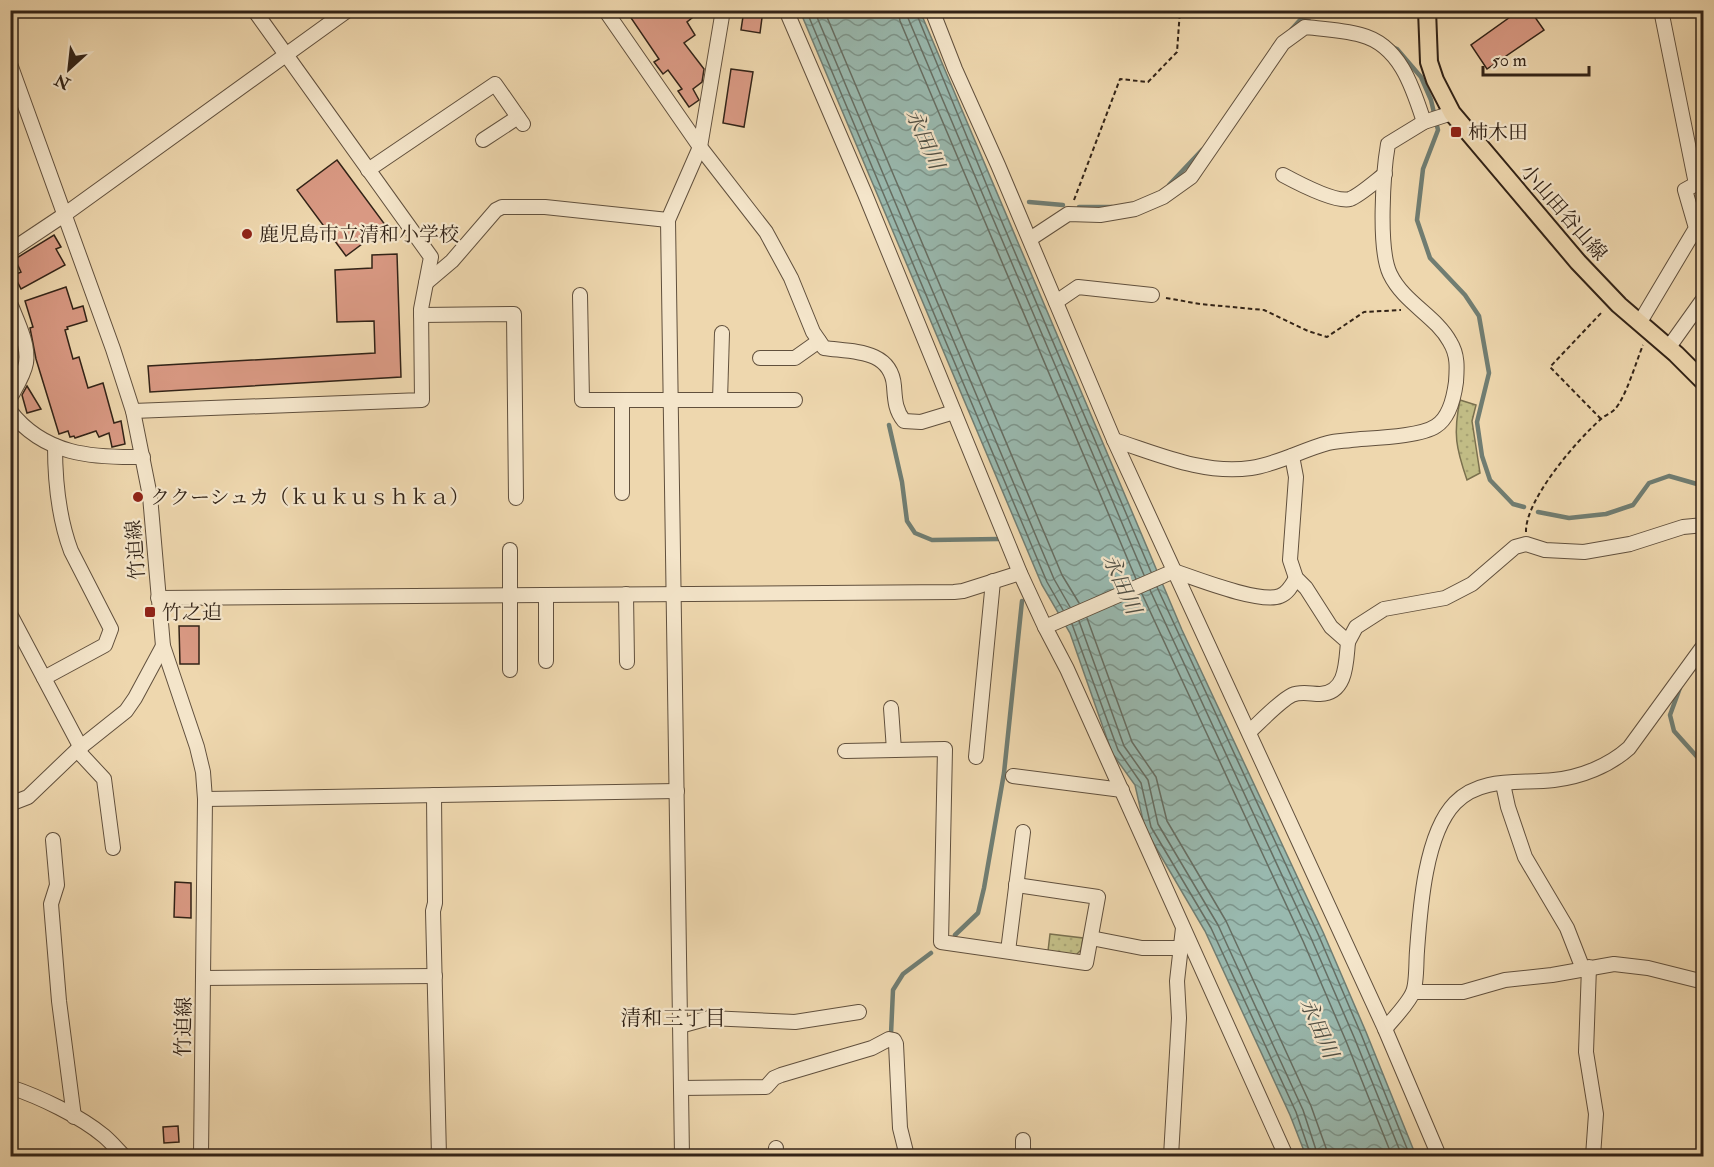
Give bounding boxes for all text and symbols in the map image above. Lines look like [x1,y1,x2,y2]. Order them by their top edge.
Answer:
north arrow [39,39,99,99]
scale bar [1483,39,1590,77]
text: 50 m [1492,49,1527,72]
text: N [51,69,74,94]
water label: 永田川 [899,105,951,175]
place label: 柿木田 [1468,120,1528,145]
marker: 柿木田 [1449,125,1463,139]
street label: 小山田谷山線 [1515,159,1612,266]
place label: 鹿児島市立清和小学校 [259,222,459,247]
marker: 鹿児島市立清和小学校 [240,227,254,241]
place label: ククーシュカ（ｋｕｋｕｓｈｋａ） [150,485,469,510]
marker: ククーシュカ（ｋｕｋｕｓｈｋａ） [131,490,145,504]
street label: 竹迫線 [121,519,150,581]
water label: 永田川 [1096,550,1148,620]
place label: 竹之迫 [162,600,222,625]
marker: 竹之迫 [143,605,157,619]
water label: 永田川 [1293,994,1345,1064]
street label: 竹迫線 [170,997,197,1057]
district label: 清和三丁目 [621,1005,726,1032]

